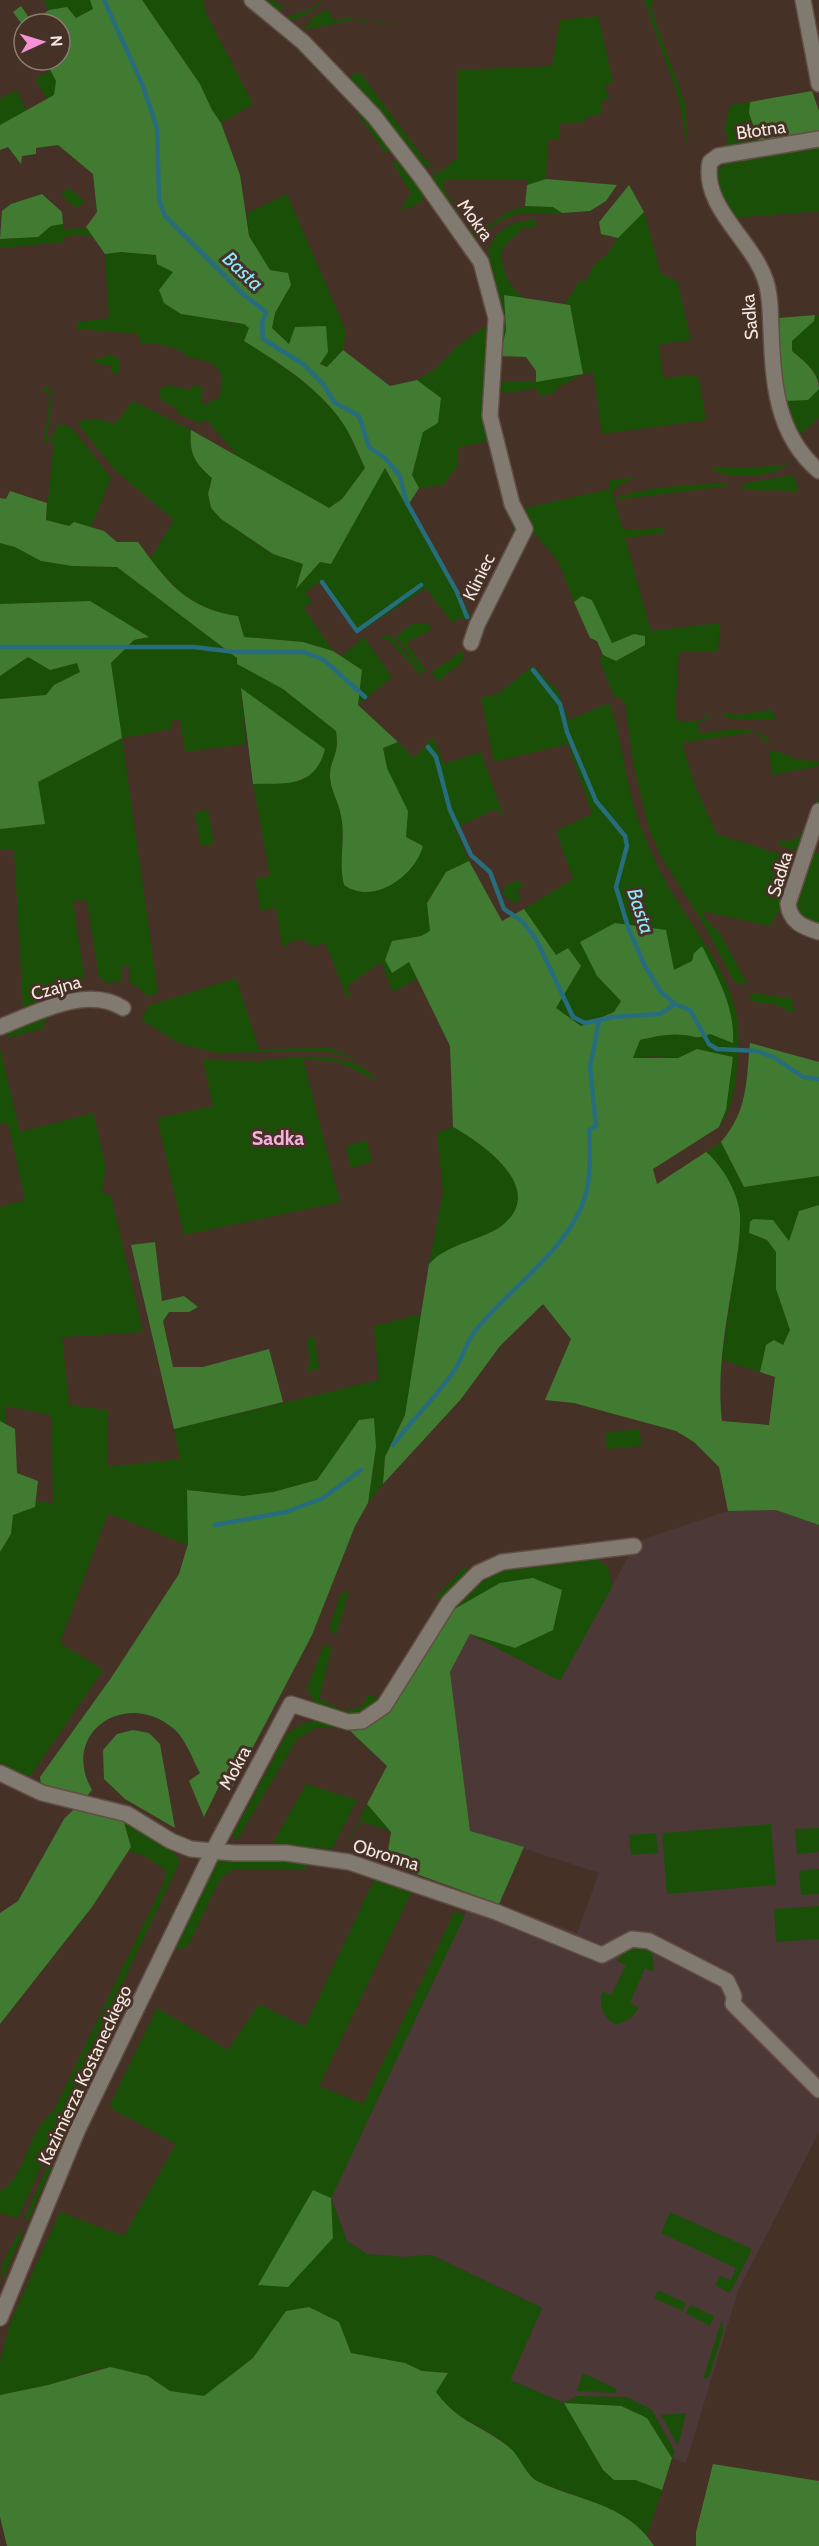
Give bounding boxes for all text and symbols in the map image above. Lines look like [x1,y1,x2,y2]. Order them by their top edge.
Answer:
north arrow [12,12,72,72]
text: N [47,35,66,47]
street label: Błotna [735,116,787,144]
street label: Mokra [452,195,498,246]
water label: Basta [218,246,268,296]
street label: Sadka [737,293,763,341]
street label: Kliniec [458,550,500,604]
street label: Sadka [763,849,797,899]
water label: Basta [622,885,660,937]
street label: Czajna [29,971,84,1005]
district label: Sadka [252,1126,304,1150]
street label: Mokra [214,1742,256,1794]
street label: Obronna [350,1835,422,1876]
street label: Kazimierza Kostaneckiego [34,1982,136,2168]

